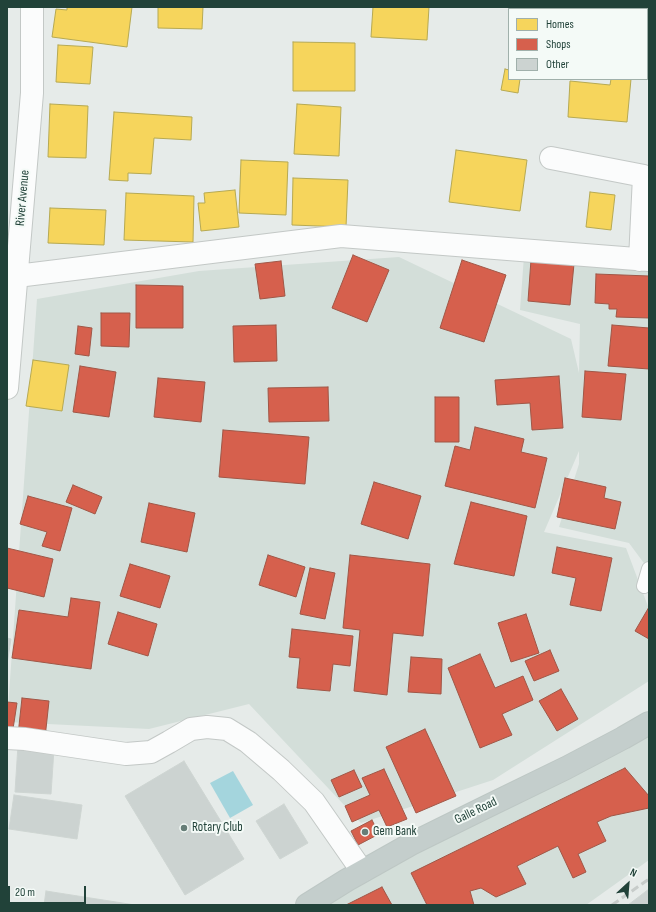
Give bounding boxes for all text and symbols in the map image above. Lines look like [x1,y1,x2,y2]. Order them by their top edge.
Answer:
legend [508,8,648,80]
text: Homes [546,17,574,32]
text: Shops [546,37,571,52]
text: Other [546,57,569,72]
street label: River Avenue [13,169,33,227]
street label: Galle Road [452,794,500,828]
place label: Rotary Club [192,820,243,836]
marker: Rotary Club [179,823,189,833]
place label: Gem Bank [373,824,417,840]
marker: Gem Bank [360,827,370,837]
north arrow [608,864,648,904]
text: N [628,866,639,880]
scale bar [10,878,88,904]
text: 20 m [15,885,35,900]

